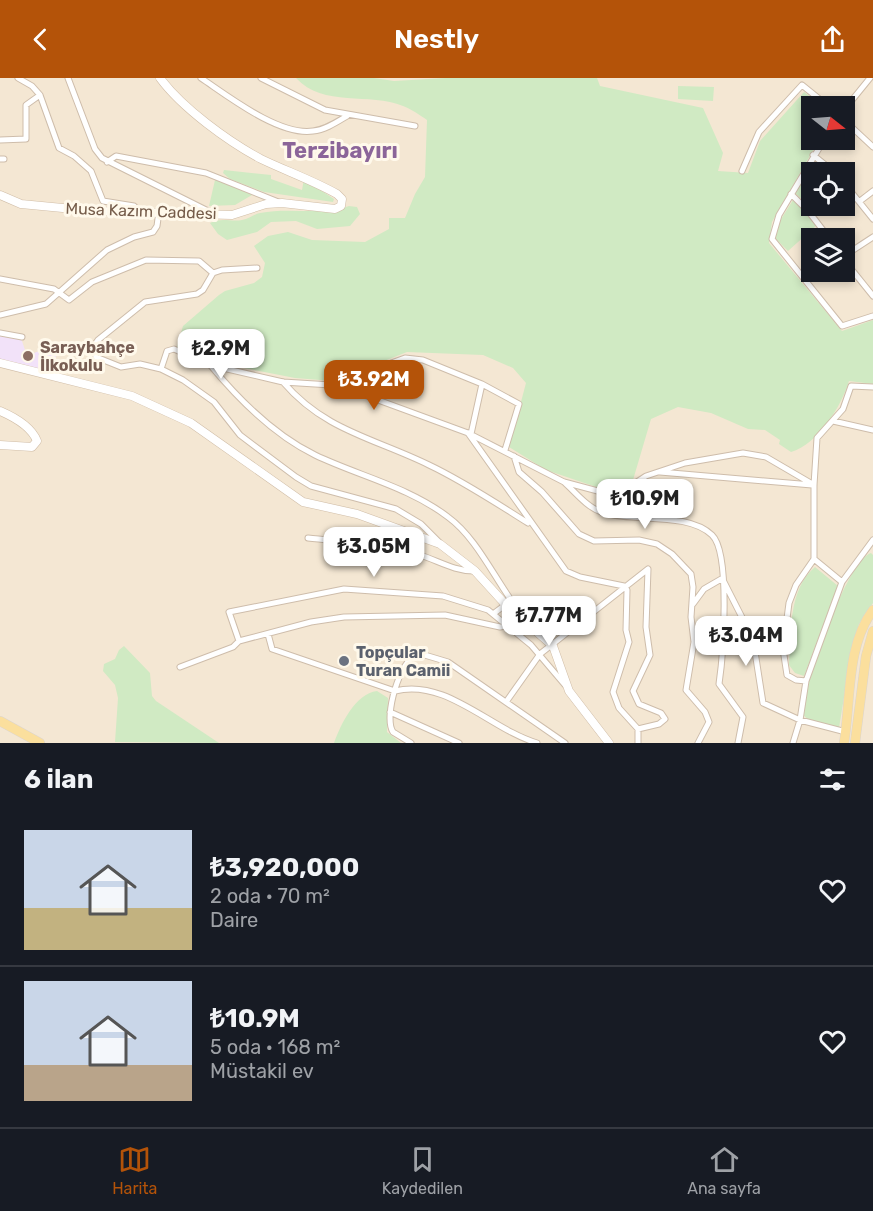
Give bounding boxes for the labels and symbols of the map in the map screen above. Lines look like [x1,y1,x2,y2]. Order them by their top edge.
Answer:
north arrow [801,96,855,150]
district label: Terzibayırı [282,137,398,164]
street label: Musa Kazım Caddesi [65,199,217,223]
pin: ₺2.9M [179,329,263,380]
place label: Saraybahçe İlkokulu [40,338,135,375]
marker: Saraybahçe İlkokulu [21,349,35,363]
pin: ₺3.92M [325,360,423,411]
pin: ₺10.9M [596,479,694,530]
pin: ₺3.05M [325,527,423,578]
pin: ₺7.77M [500,596,598,647]
pin: ₺3.04M [697,616,795,667]
place label: Topçular Turan Camii [356,643,450,680]
marker: Topçular Turan Camii [337,654,351,668]

